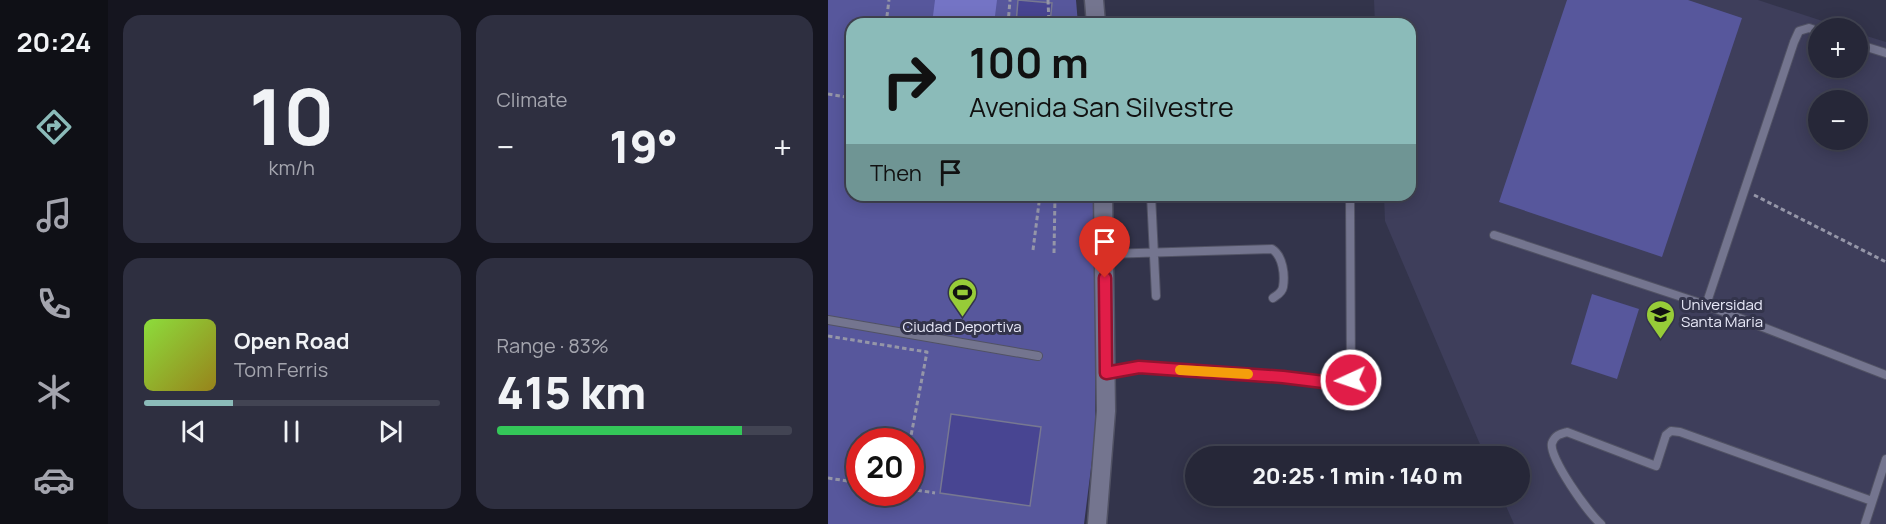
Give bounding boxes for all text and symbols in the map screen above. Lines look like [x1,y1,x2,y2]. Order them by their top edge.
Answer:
map controls [1808,18,1868,150]
button: + [1808,18,1868,78]
text: 20:24 [16,23,92,60]
text: 100 m [969,33,1089,91]
icon: right [870,42,948,120]
text: 10 [249,62,335,168]
text: Climate [497,86,568,113]
text: Avenida San Silvestre [969,88,1234,125]
button: − [1808,90,1868,150]
icon: directions [33,106,75,148]
text: 19° [609,115,678,177]
text: − [497,124,514,169]
text: + [773,124,792,169]
text: km/h [268,154,315,181]
icon: arrive [934,156,967,189]
text: Then [870,158,922,188]
icon: music [33,194,75,236]
pin [1079,216,1130,278]
icon: arrive [1088,225,1121,258]
sports icon: Ciudad Deportiva [946,276,978,318]
icon: phone [33,283,75,325]
place label: Universidad Santa Maria [1681,294,1763,332]
school or university icon: Universidad Santa Maria [1644,298,1676,340]
place label: Ciudad Deportiva [902,316,1022,337]
text: Open Road [234,326,349,356]
text: Range · 83% [497,332,609,359]
position arrow [1319,348,1383,412]
text: Tom Ferris [234,356,328,383]
text: 415 km [497,361,646,423]
icon: climate [33,371,75,413]
icon: previous [177,415,210,448]
icon: pause [275,415,308,448]
icon: next [374,415,407,448]
speed limit sign: 20 [846,428,924,506]
icon: car [33,459,75,501]
text: 20:25 · 1 min · 140 m [1252,461,1463,491]

